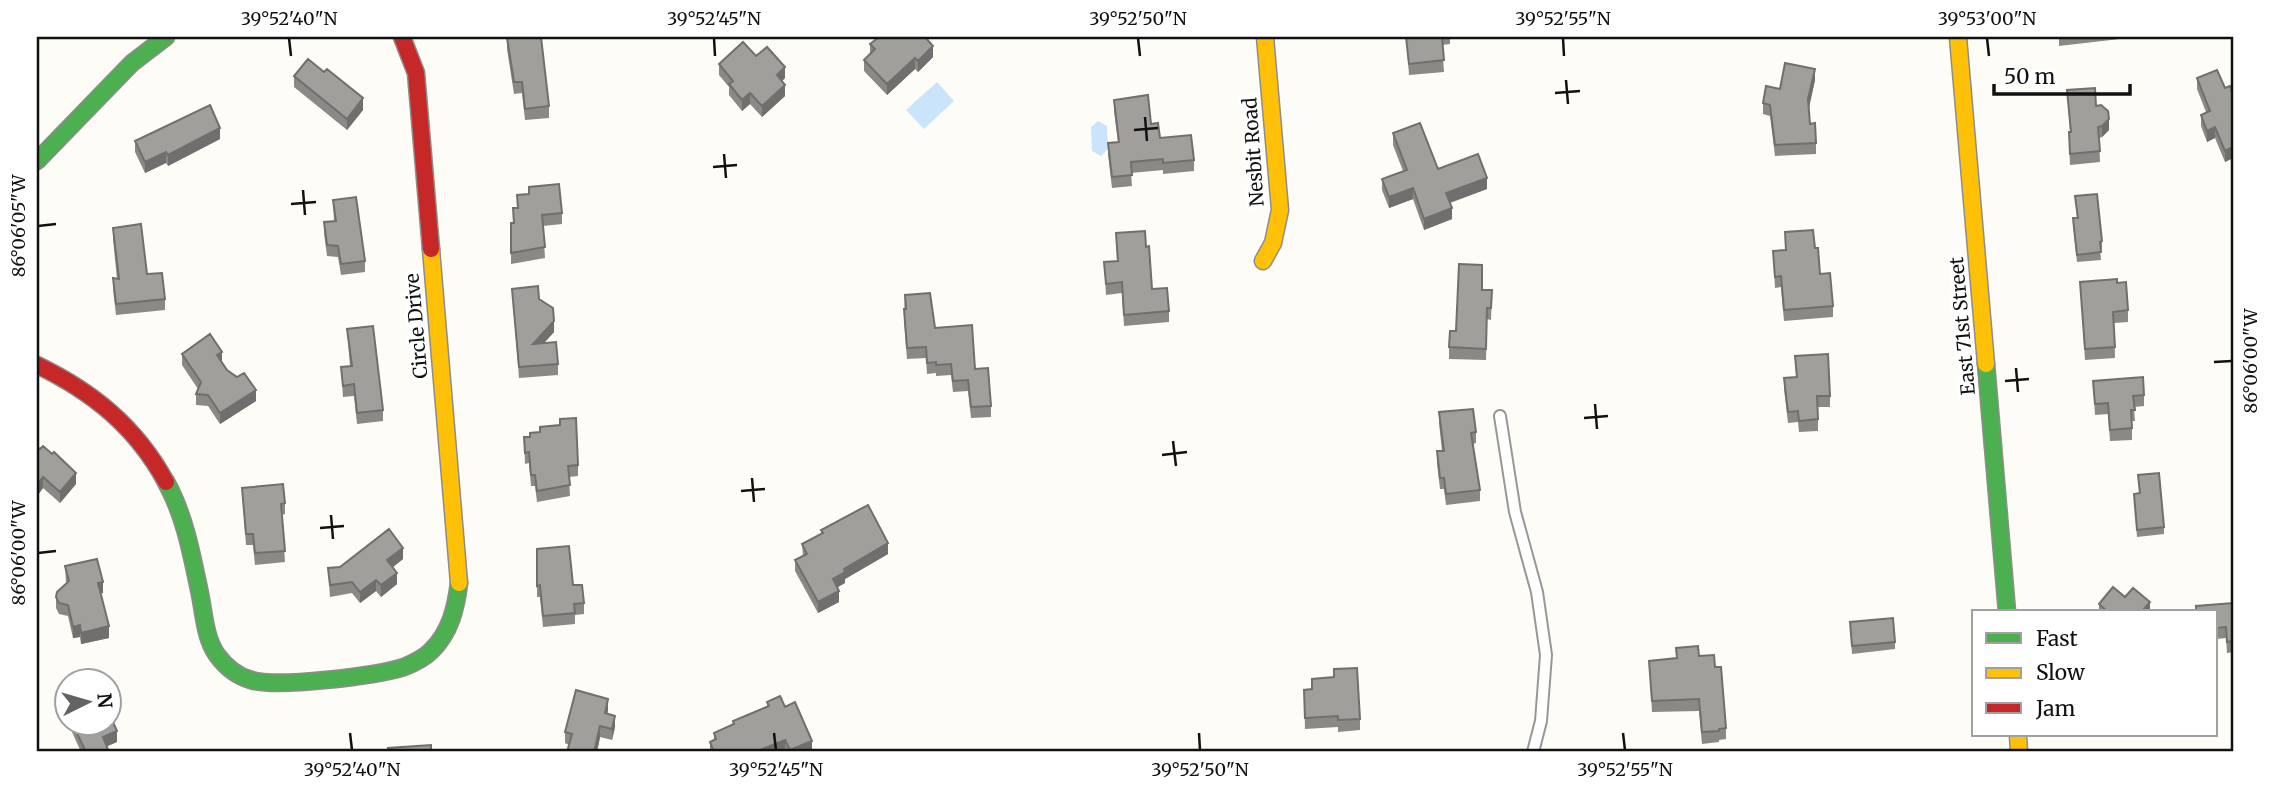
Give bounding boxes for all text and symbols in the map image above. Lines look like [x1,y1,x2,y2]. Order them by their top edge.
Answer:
text: 39°52'40"N [241,7,337,30]
text: 39°52'45"N [667,7,761,30]
text: 39°52'50"N [1089,7,1187,30]
text: 39°52'55"N [1515,7,1611,30]
text: 39°53'00"N [1938,7,2036,30]
scale bar [1994,52,2130,96]
text: 50 m [2004,63,2055,90]
street label: Nesbit Road [1237,97,1269,207]
text: 86°06'05"W [7,174,30,277]
street label: East 71st Street [1944,255,1980,396]
street label: Circle Drive [399,272,433,380]
text: 86°06'00"W [2239,308,2262,413]
text: 86°06'00"W [7,500,30,605]
legend [1972,610,2218,736]
text: Fast [2036,625,2078,652]
text: Slow [2036,659,2085,686]
north arrow [52,666,122,736]
text: N [92,692,118,709]
text: Jam [2035,695,2075,722]
text: 39°52'40"N [304,758,400,781]
text: 39°52'45"N [729,758,823,781]
text: 39°52'50"N [1151,758,1249,781]
text: 39°52'55"N [1577,758,1673,781]

